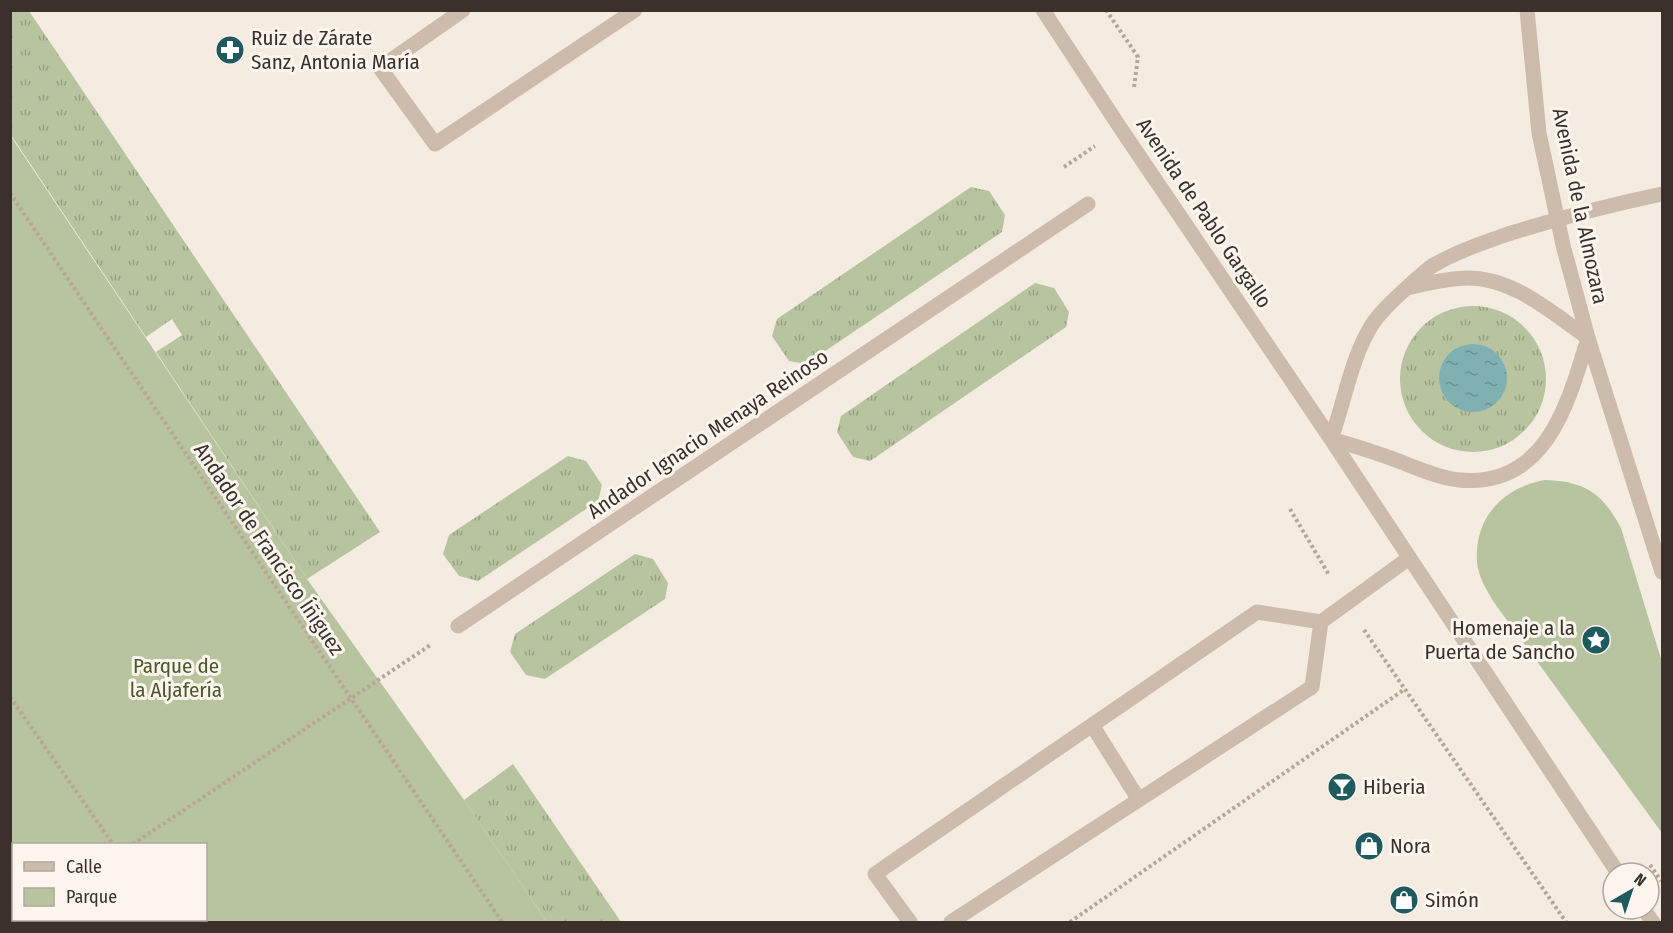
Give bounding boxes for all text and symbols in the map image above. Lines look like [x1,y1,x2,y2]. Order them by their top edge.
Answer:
place label: Ruiz de Zárate Sanz, Antonia María [251,25,420,75]
pharmacy icon: Ruiz de Zárate Sanz, Antonia María [214,34,246,66]
street label: Avenida de la Almozara [1547,106,1613,306]
street label: Avenida de Pablo Gargallo [1131,113,1277,313]
street label: Andador Ignacio Menaya Reinoso [583,344,833,524]
street label: Andador de Francisco Íñiguez [188,438,350,660]
place label: Homenaje a la Puerta de Sancho [1424,615,1575,665]
place icon: Homenaje a la Puerta de Sancho [1580,624,1612,656]
park label: Parque de la Aljafería [130,653,222,703]
bar icon: Hiberia [1326,771,1358,803]
place label: Hiberia [1363,774,1425,800]
shop icon: Nora [1353,830,1385,862]
place label: Nora [1390,833,1431,859]
legend [12,843,207,921]
text: Calle [66,856,102,878]
north arrow [1601,861,1661,921]
text: N [1630,869,1650,890]
shop icon: Simón [1388,884,1420,916]
text: Parque [66,886,117,908]
place label: Simón [1425,887,1479,913]

